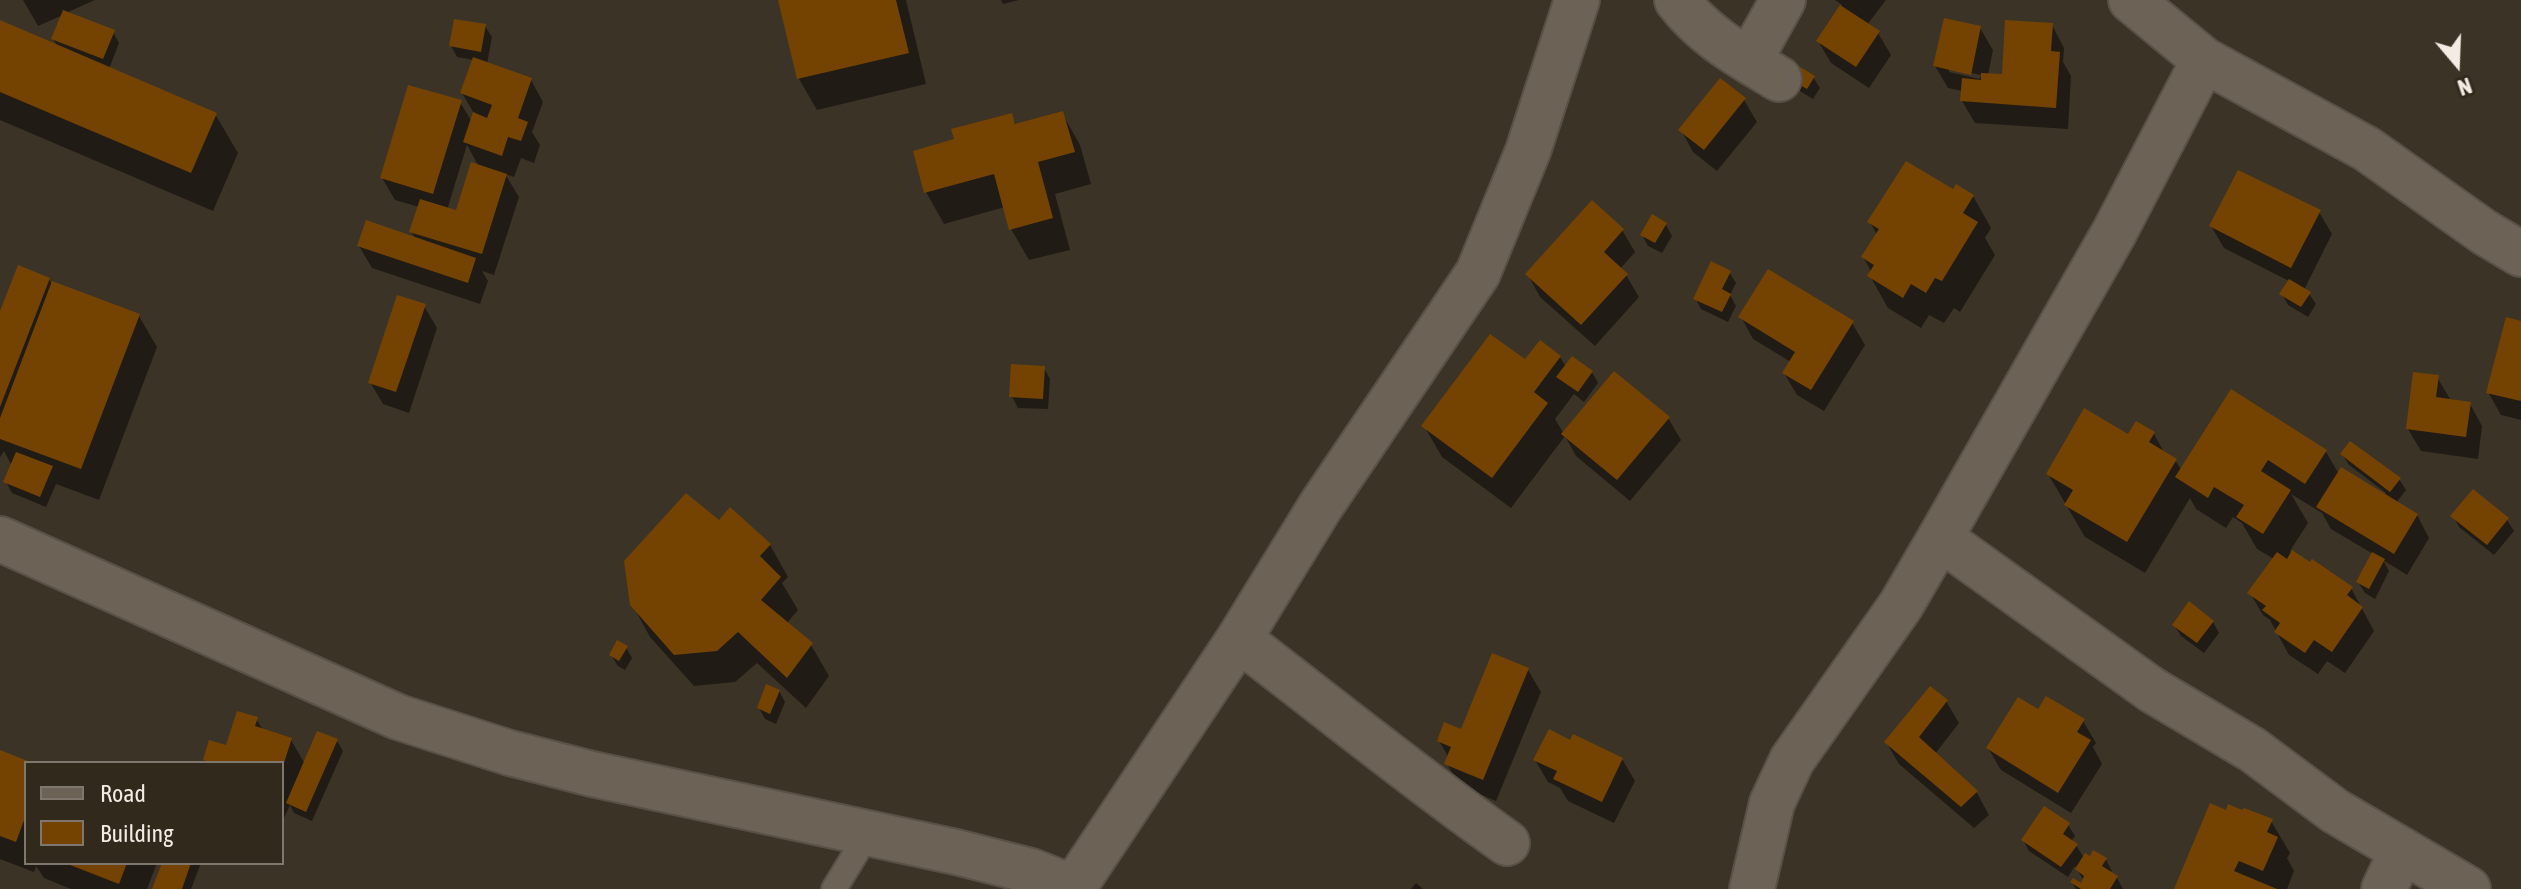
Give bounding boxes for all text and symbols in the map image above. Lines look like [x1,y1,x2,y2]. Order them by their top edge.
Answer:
north arrow [2417,24,2497,104]
text: N [2454,72,2475,101]
legend [24,761,284,865]
text: Road [100,780,146,807]
text: Building [100,820,173,847]

